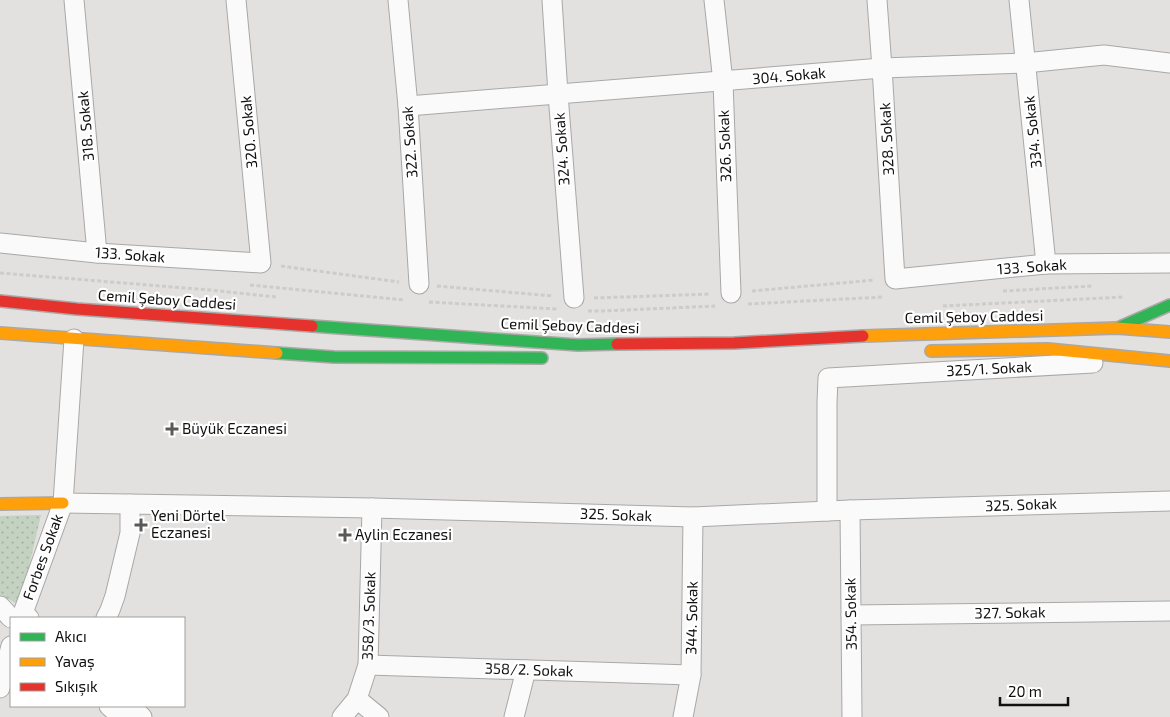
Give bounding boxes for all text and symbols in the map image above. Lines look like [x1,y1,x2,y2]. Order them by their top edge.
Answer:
street label: 304. Sokak [751,63,827,87]
street label: 318. Sokak [73,90,97,162]
street label: 334. Sokak [1019,94,1045,169]
street label: 320. Sokak [236,95,260,169]
street label: 328. Sokak [875,102,897,176]
street label: 322. Sokak [397,105,421,179]
street label: 326. Sokak [714,109,734,183]
street label: 324. Sokak [549,112,573,186]
street label: 133. Sokak [95,243,166,265]
street label: 133. Sokak [996,255,1068,277]
street label: Cemil Şeboy Caddesi [97,285,237,314]
street label: Cemil Şeboy Caddesi [905,306,1043,327]
street label: Cemil Şeboy Caddesi [500,314,640,337]
street label: 325/1. Sokak [946,357,1033,379]
place label: Büyük Eczanesi [182,419,287,437]
marker: Büyük Eczanesi [166,423,178,435]
street label: 325. Sokak [985,494,1058,514]
street label: 325. Sokak [580,504,653,524]
place label: Yeni Dörtel Eczanesi [151,506,226,541]
street label: Forbes Sokak [18,511,66,602]
marker: Yeni Dörtel Eczanesi [135,519,147,531]
place label: Aylin Eczanesi [355,525,452,543]
marker: Aylin Eczanesi [339,529,351,541]
street label: 358/3. Sokak [357,571,379,661]
street label: 354. Sokak [840,577,860,651]
street label: 344. Sokak [681,580,701,655]
street label: 327. Sokak [974,602,1046,622]
legend [10,617,185,707]
text: Akıcı [55,627,87,645]
text: Yavaş [55,652,95,671]
street label: 358/2. Sokak [484,658,574,680]
scale bar [1000,674,1068,706]
text: Sıkışık [55,677,98,696]
text: 20 m [1008,682,1042,700]

